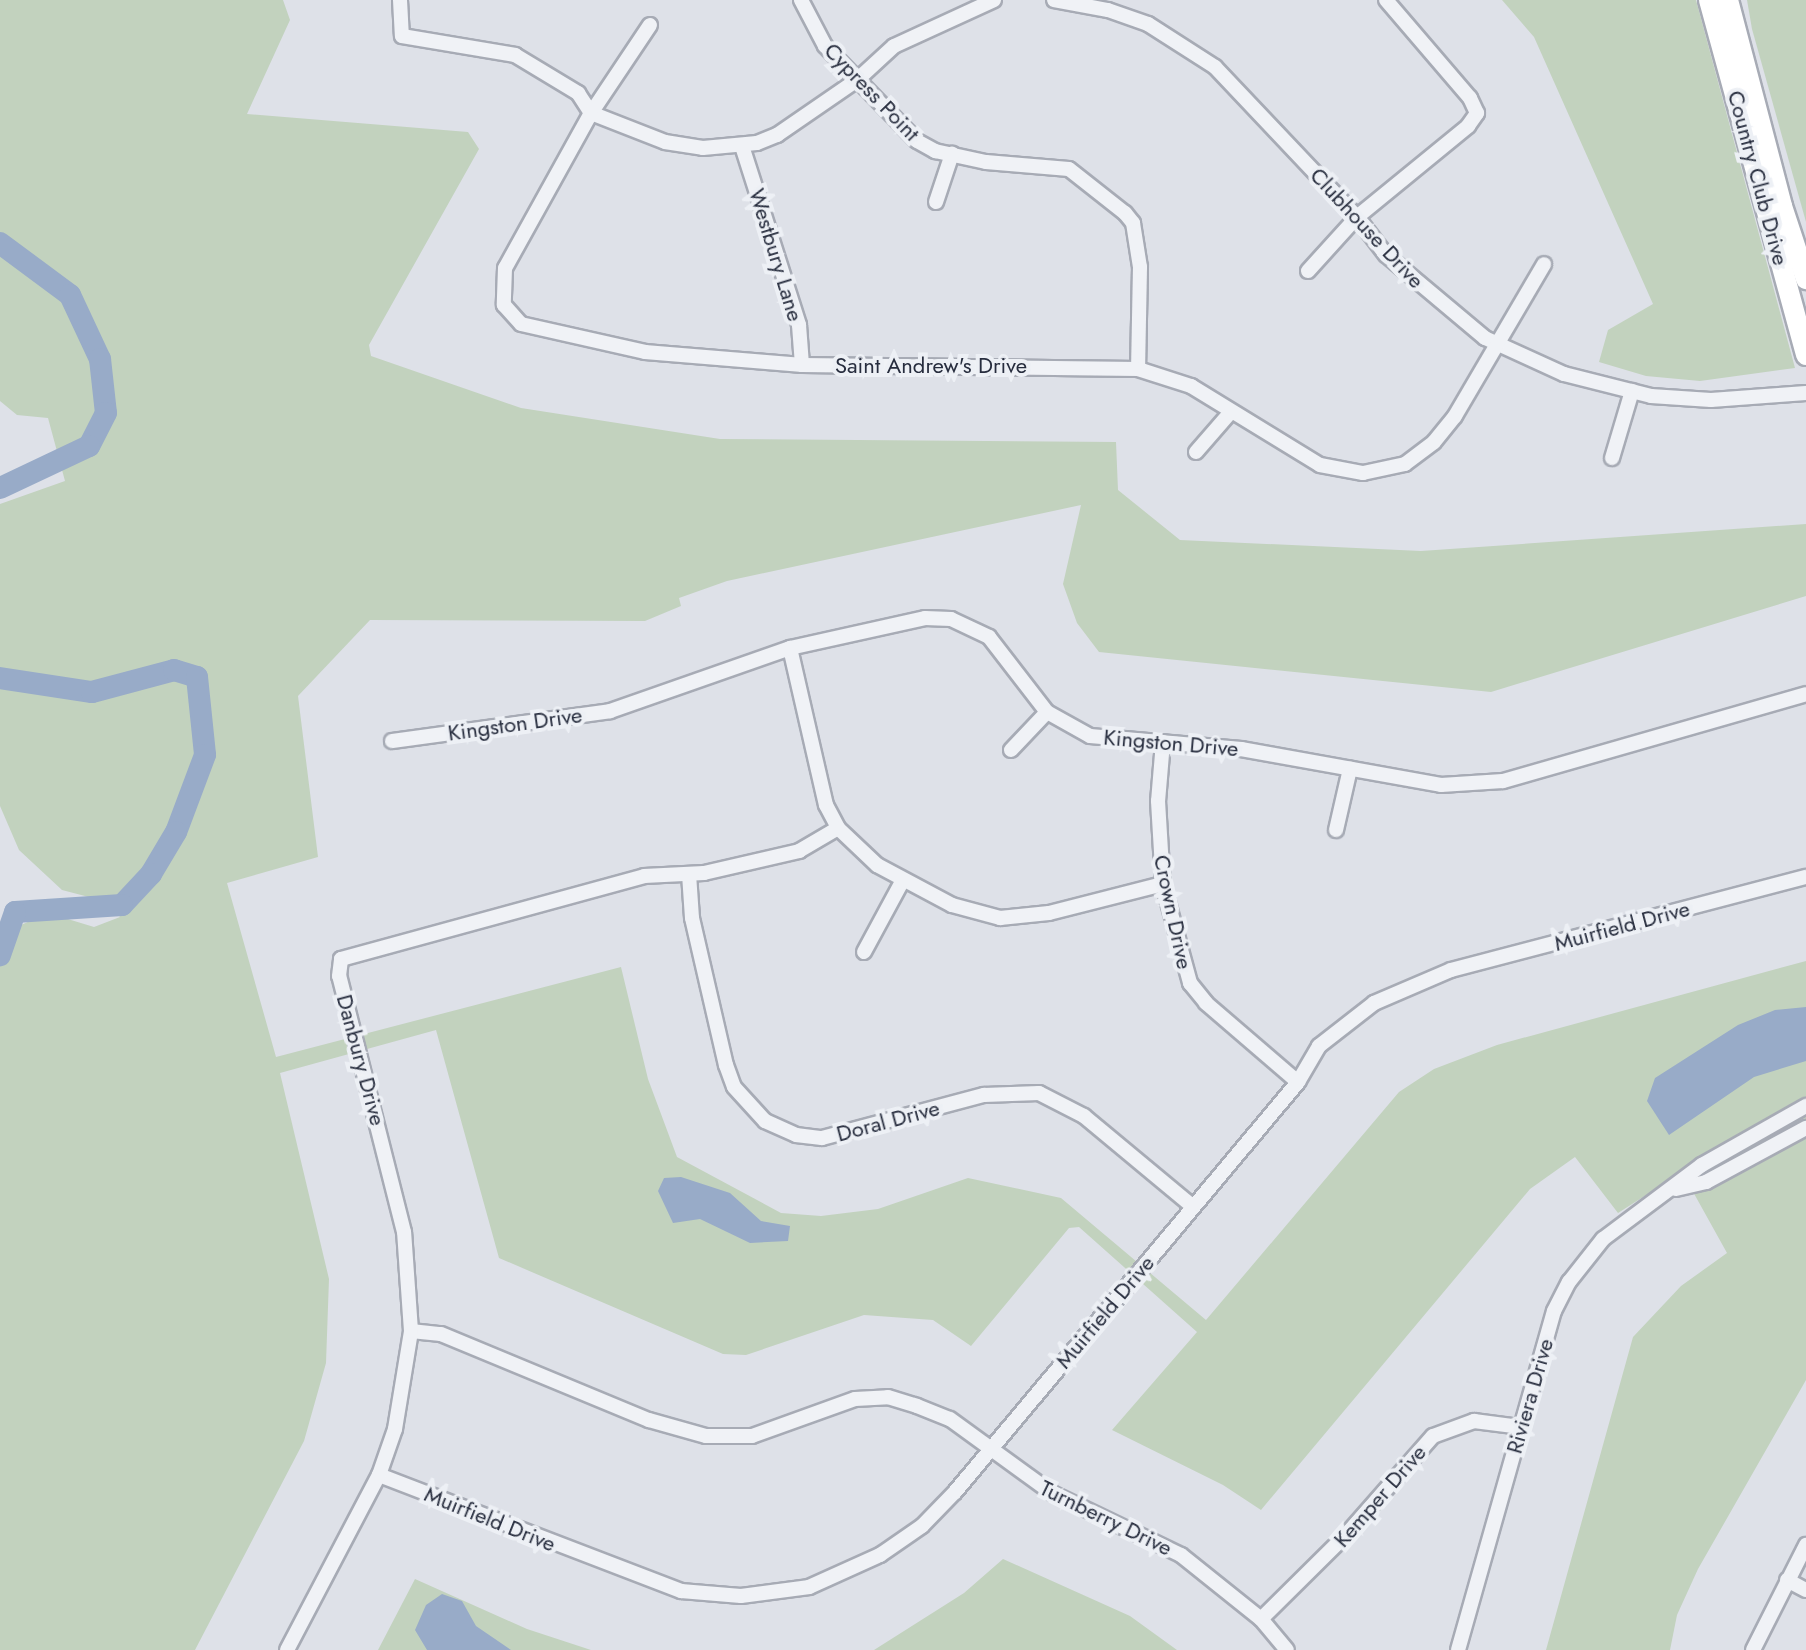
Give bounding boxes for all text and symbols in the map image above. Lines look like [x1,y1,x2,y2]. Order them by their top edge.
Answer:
street label: Cypress Point [819,37,925,147]
street label: Country Club Drive [1722,88,1794,268]
street label: Clubhouse Drive [1304,162,1430,294]
street label: Westbury Lane [743,185,809,325]
street label: Saint Andrew's Drive [835,353,1027,379]
street label: Kingston Drive [446,702,584,746]
street label: Kingston Drive [1102,724,1240,762]
street label: Crown Drive [1148,853,1198,971]
street label: Muirfield Drive [1551,895,1693,957]
street label: Danbury Drive [331,992,391,1128]
street label: Doral Drive [834,1095,942,1147]
street label: Muirfield Drive [1050,1250,1160,1374]
street label: Riviera Drive [1501,1335,1559,1457]
street label: Kemper Drive [1328,1439,1432,1553]
street label: Turnberry Drive [1036,1475,1176,1561]
street label: Muirfield Drive [421,1481,559,1557]

